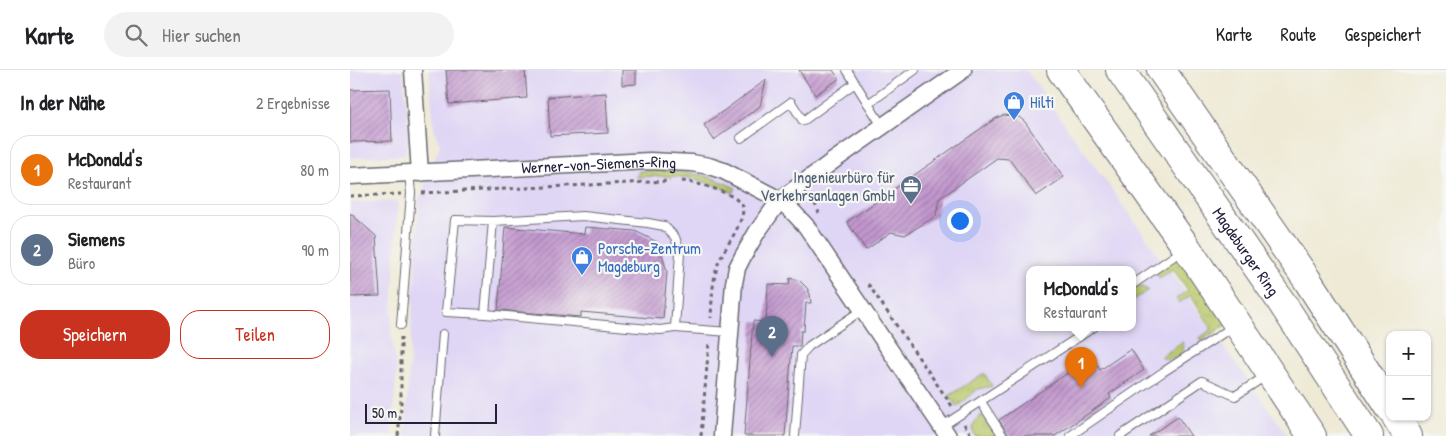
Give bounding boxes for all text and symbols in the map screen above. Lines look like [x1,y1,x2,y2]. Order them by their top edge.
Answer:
search box [104,12,454,57]
text: Karte [25,19,74,51]
icon: search [122,21,150,49]
text: Hier suchen [162,22,241,48]
text: Karte [1216,22,1253,47]
text: Route [1281,22,1317,47]
text: Gespeichert [1345,22,1421,47]
text: In der Nähe [20,88,105,117]
shop icon: Hilti [1002,90,1026,121]
place label: Hilti [1030,91,1054,113]
text: 2 Ergebnisse [256,92,330,114]
text: McDonald's [68,146,142,172]
street label: Werner-von-Siemens-Ring [521,150,677,178]
text: 1 [34,159,40,181]
text: 80 m [300,159,329,181]
place label: Ingenieurbüro für Verkehrsanlagen GmbH [760,166,895,206]
text: Restaurant [68,172,131,194]
office icon: Ingenieurbüro für Verkehrsanlagen GmbH [899,174,923,205]
street label: Magdeburger Ring [1208,203,1285,300]
your location [947,208,973,234]
text: Siemens [68,226,125,252]
place label: Porsche-Zentrum Magdeburg [598,237,701,277]
text: 2 [33,239,41,261]
text: 90 m [301,239,329,261]
shop icon: Porsche-Zentrum Magdeburg [570,245,594,276]
text: Büro [68,252,95,274]
popup [1026,266,1136,331]
text: McDonald's [1044,275,1118,301]
text: Restaurant [1044,301,1107,323]
button: Speichern [20,310,170,359]
button: Teilen [180,310,330,359]
pin: 2 [756,316,788,357]
map controls [1386,331,1431,421]
button: + [1386,331,1431,376]
pin: 1 [1065,347,1097,388]
button: − [1386,376,1431,421]
scale bar [365,401,498,424]
text: 50 m [372,403,397,422]

